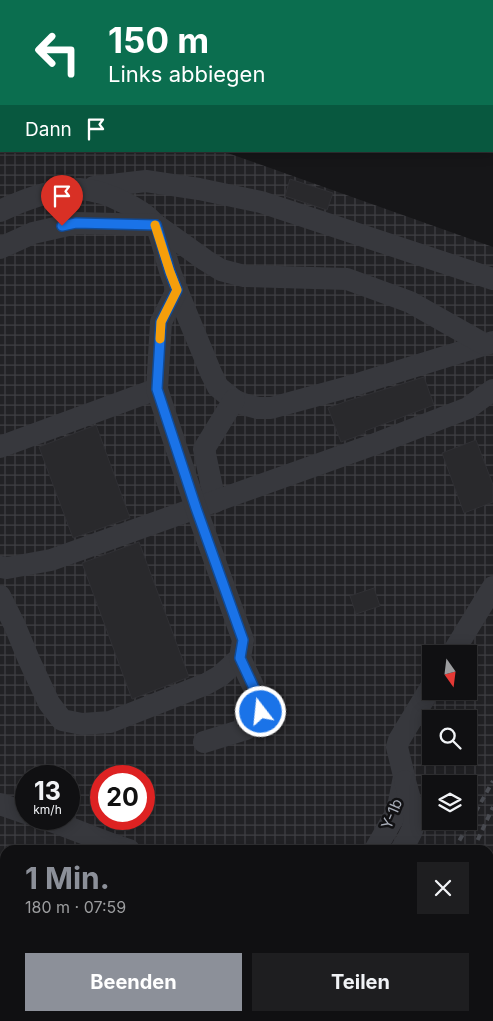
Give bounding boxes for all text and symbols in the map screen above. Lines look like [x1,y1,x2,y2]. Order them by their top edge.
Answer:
text: 150 m [108,19,209,61]
icon: left [25,20,90,85]
text: Links abbiegen [108,61,265,87]
icon: arrive [82,115,110,143]
text: Dann [25,118,72,141]
pin [41,175,83,226]
icon: arrive [48,182,76,210]
north arrow [422,645,478,700]
map controls [422,645,477,830]
position arrow [234,685,286,737]
button: search [422,710,477,765]
speed limit sign: 20 [90,765,155,830]
button: layers [422,775,477,830]
text: 13 [34,776,61,806]
street label: Y-1b [377,796,406,832]
text: km/h [33,802,62,817]
text: 1 Min. [25,860,110,896]
button: close [417,862,469,914]
text: 180 m · 07:59 [25,897,126,917]
button: Beenden [25,953,242,1011]
button: Teilen [252,953,469,1011]

